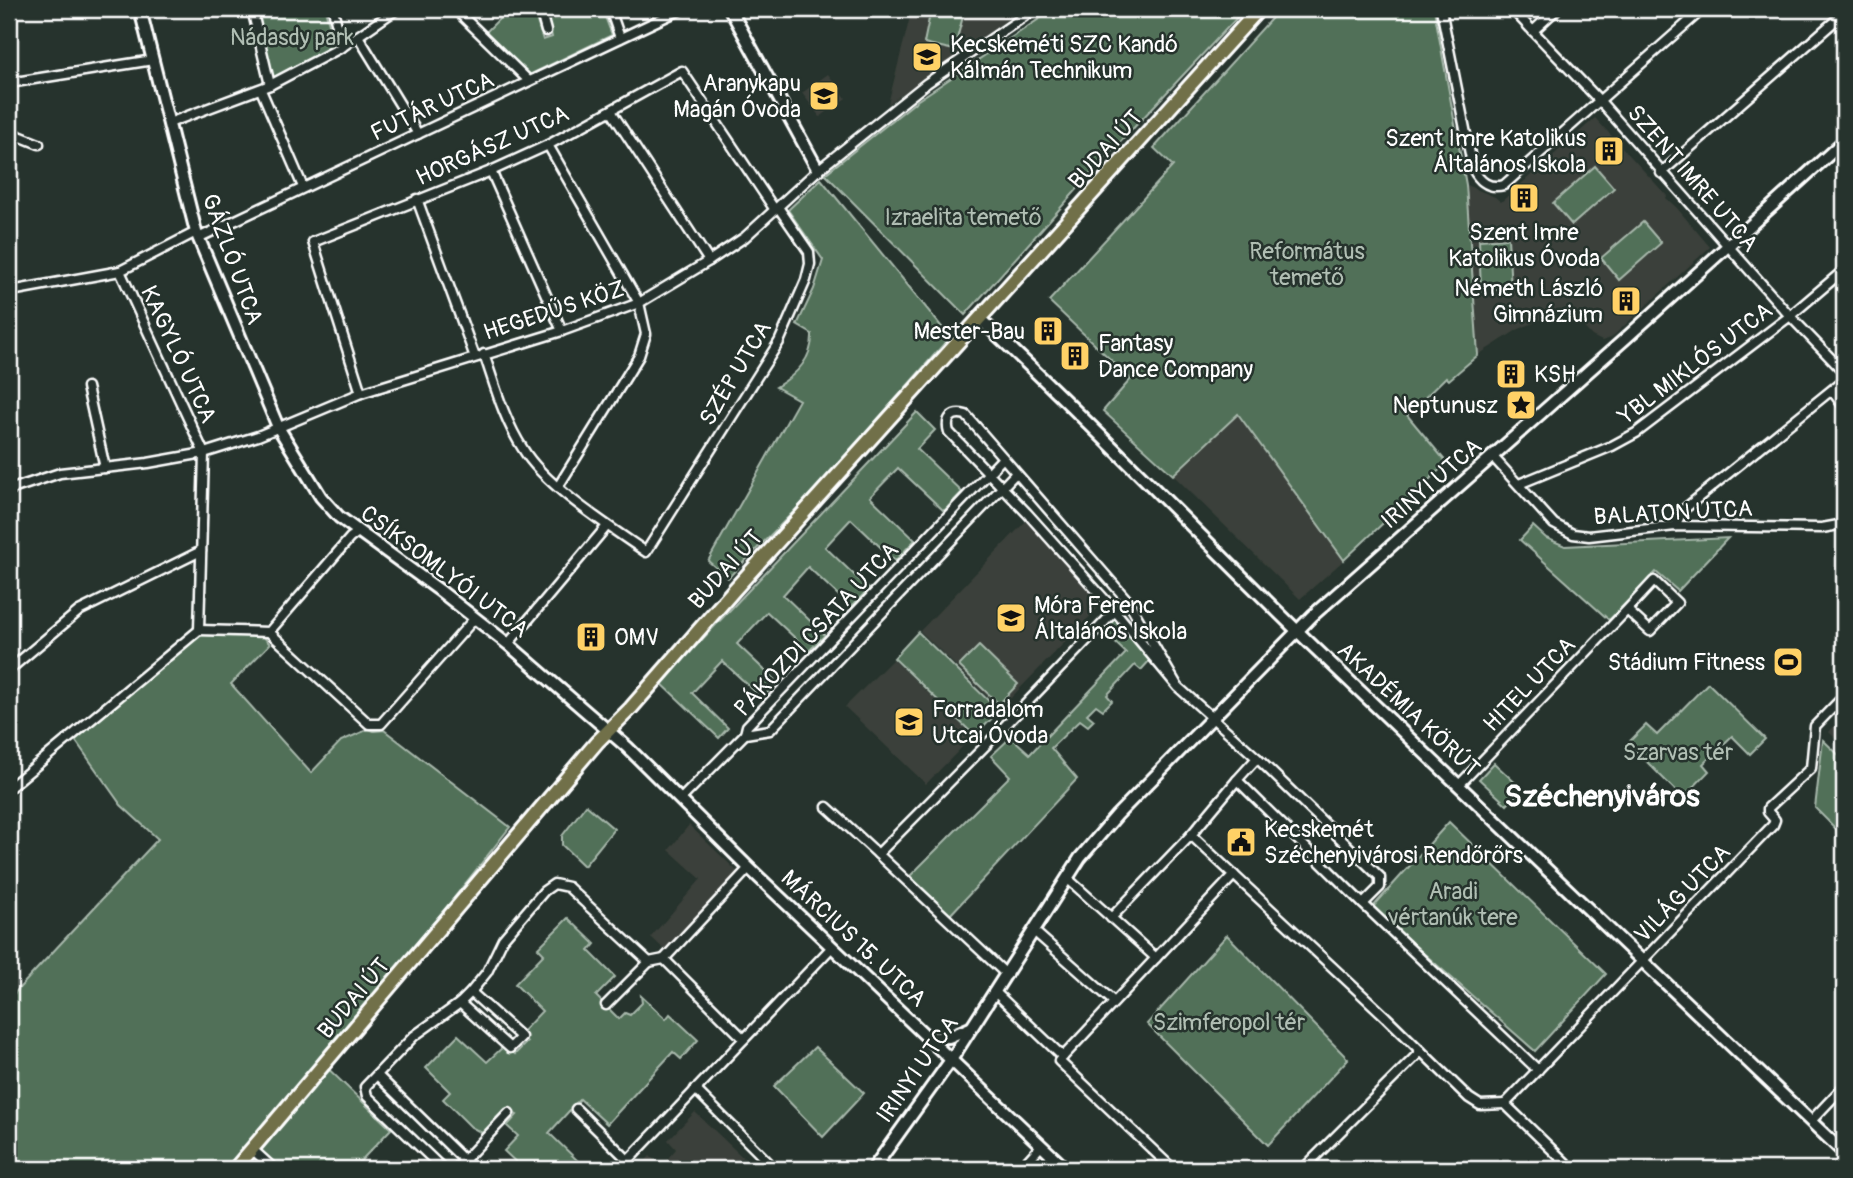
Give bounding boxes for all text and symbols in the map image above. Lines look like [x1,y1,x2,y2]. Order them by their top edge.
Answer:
park label: Nádasdy park [230,23,354,52]
place label: Kecskeméti SZC Kandó Kálmán Technikum [950,30,1178,85]
school or university icon: Kecskeméti SZC Kandó Kálmán Technikum [910,40,944,74]
street label: FUTÁR UTCA [366,65,499,148]
place label: Aranykapu Magán Óvoda [673,69,801,124]
school or university icon: Aranykapu Magán Óvoda [807,79,841,113]
street label: HORGÁSZ UTCA [411,99,573,192]
street label: SZENT IMRE UTCA [1621,99,1764,258]
street label: BUDAI ÚT [1062,103,1149,195]
place label: Szent Imre Katolikus Általános Iskola [1385,124,1586,179]
building icon: Szent Imre Katolikus Általános Iskola [1592,134,1626,168]
building icon: Szent Imre Katolikus Óvoda [1507,181,1541,215]
street label: GÁZLÓ UTCA [195,189,271,329]
park label: Izraelita temető [884,203,1042,232]
place label: Szent Imre Katolikus Óvoda [1448,218,1600,273]
park label: Református temető [1249,237,1365,292]
street label: HEGEDŰS KÖZ [480,274,629,347]
place label: Németh László Gimnázium [1454,274,1603,329]
street label: KAGYLÓ UTCA [134,281,224,427]
building icon: Németh László Gimnázium [1609,284,1643,318]
street label: YBL MIKLÓS UTCA [1611,295,1778,431]
building icon: Mester-Bau [1031,314,1065,348]
street label: SZÉP UTCA [693,316,778,431]
place label: Mester-Bau [913,317,1025,346]
place label: Fantasy Dance Company [1098,329,1253,384]
building icon: Fantasy Dance Company [1058,339,1092,373]
building icon: KSH [1494,357,1528,391]
place label: KSH [1534,360,1576,389]
place icon: Neptunusz [1504,388,1538,422]
place label: Neptunusz [1393,391,1498,420]
street label: IRINYI UTCA [1375,432,1488,535]
street label: BALATON UTCA [1593,494,1753,531]
street label: CSÍKSOMLYÓI UTCA [355,498,535,644]
street label: BUDAI ÚT [682,523,769,615]
street label: PÁKOZDI CSATA UTCA [728,536,905,723]
place label: Móra Ferenc Általános Iskola [1034,591,1187,646]
school or university icon: Móra Ferenc Általános Iskola [994,601,1028,635]
building icon: OMV [574,620,608,654]
place label: OMV [614,623,659,652]
street label: HITEL UTCA [1477,631,1582,738]
street label: AKADÉMIA KÖRÚT [1331,636,1486,783]
sports icon: Stádium Fitness [1771,645,1805,679]
place label: Stádium Fitness [1608,648,1765,677]
place label: Forradalom Utcai Óvoda [932,695,1048,750]
school or university icon: Forradalom Utcai Óvoda [892,705,926,739]
park label: Szarvas tér [1623,738,1733,767]
district label: Széchenyiváros [1504,778,1700,815]
place label: Kecskemét Széchenyivárosi Rendőrőrs [1264,815,1523,870]
public building icon: Kecskemét Széchenyivárosi Rendőrőrs [1224,825,1258,859]
street label: VILÁG UTCA [1628,838,1737,949]
street label: MÁRCIUS 15. UTCA [775,864,932,1013]
park label: Aradi vértanúk tere [1387,877,1518,932]
street label: BUDAI ÚT [311,952,396,1045]
park label: Szimferopol tér [1153,1008,1305,1037]
street label: IRINYI UTCA [870,1010,965,1128]

